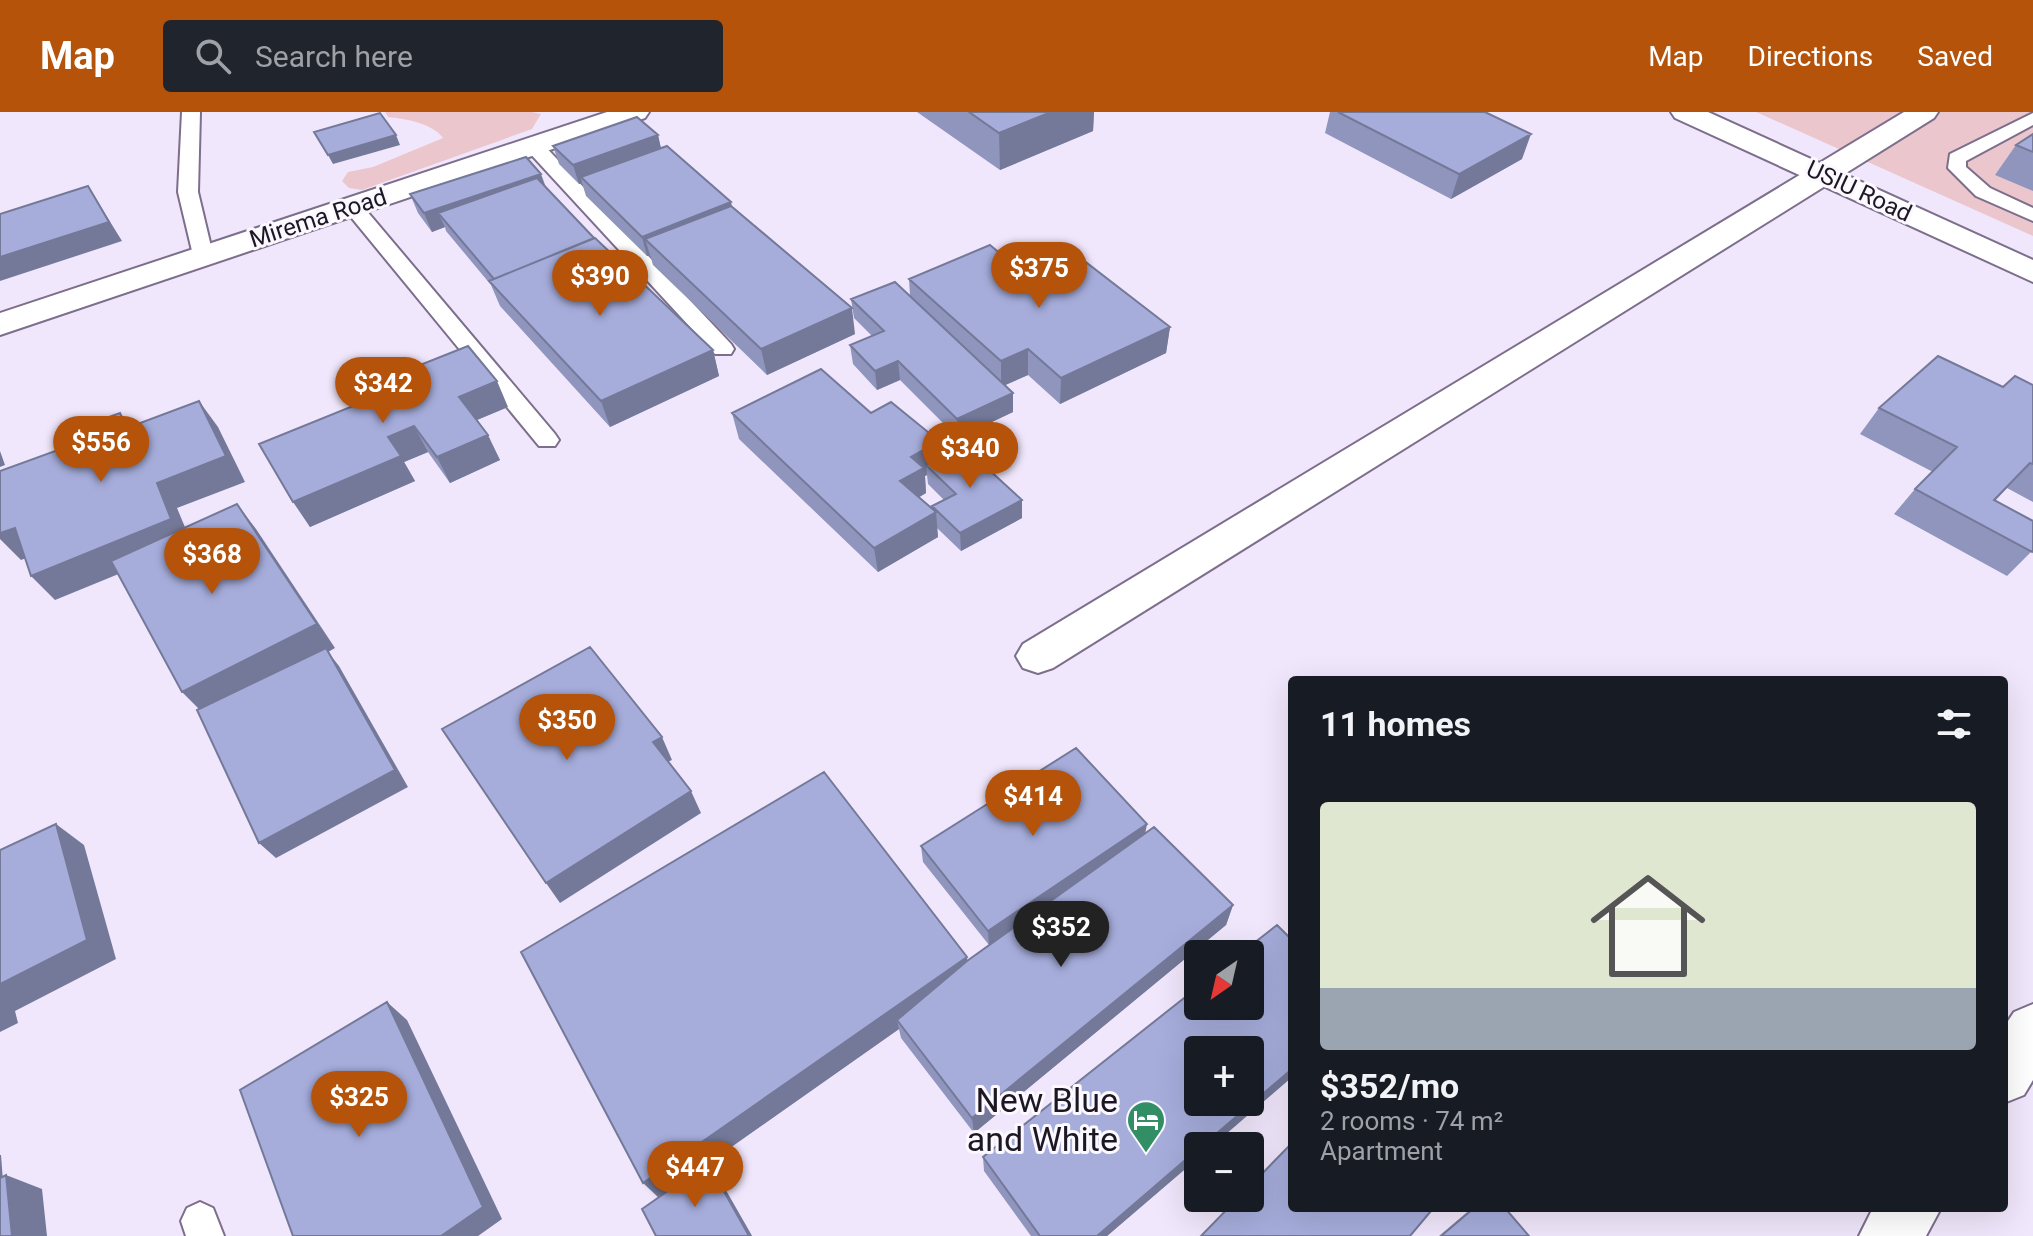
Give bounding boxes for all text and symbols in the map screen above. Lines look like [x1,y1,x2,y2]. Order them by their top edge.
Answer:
search box [163,20,723,92]
text: Map [40,34,115,78]
icon: search [191,34,235,78]
text: Search here [255,39,413,74]
text: Map [1648,40,1704,73]
text: Directions [1748,40,1873,73]
text: Saved [1917,40,1993,73]
street label: USIU Road [1802,154,1916,228]
street label: Mirema Road [246,183,390,253]
pin: $375 [992,242,1086,310]
pin: $390 [553,250,647,318]
text: $375 [1009,253,1069,283]
text: $390 [570,261,630,291]
pin: $342 [336,357,430,425]
text: $342 [353,368,413,398]
pin: $556 [54,416,148,484]
pin: $340 [923,422,1017,490]
text: $556 [71,427,131,457]
text: $340 [940,433,1000,463]
pin: $368 [165,528,259,596]
text: $368 [182,539,242,569]
pin: $350 [520,694,614,762]
icon: filters [1932,702,1976,746]
text: 11 homes [1320,704,1471,744]
text: $350 [537,705,597,735]
pin: $414 [986,770,1080,838]
text: $414 [1003,781,1063,811]
icon: home [1576,854,1720,998]
pin: $352 [1014,901,1108,969]
text: $352 [1031,912,1091,942]
north arrow [1184,940,1264,1020]
map controls [1184,940,1264,1212]
button: + [1184,1036,1264,1116]
text: $352/mo [1320,1066,1459,1106]
pin: $325 [312,1071,406,1139]
place label: New Blue and White [967,1080,1118,1159]
text: $325 [329,1082,389,1112]
hotel icon: New Blue and White [1125,1099,1167,1154]
text: 2 rooms · 74 m² [1320,1106,1503,1136]
button: − [1184,1132,1264,1212]
text: Apartment [1320,1136,1443,1166]
pin: $447 [648,1141,742,1209]
text: $447 [665,1152,725,1182]

